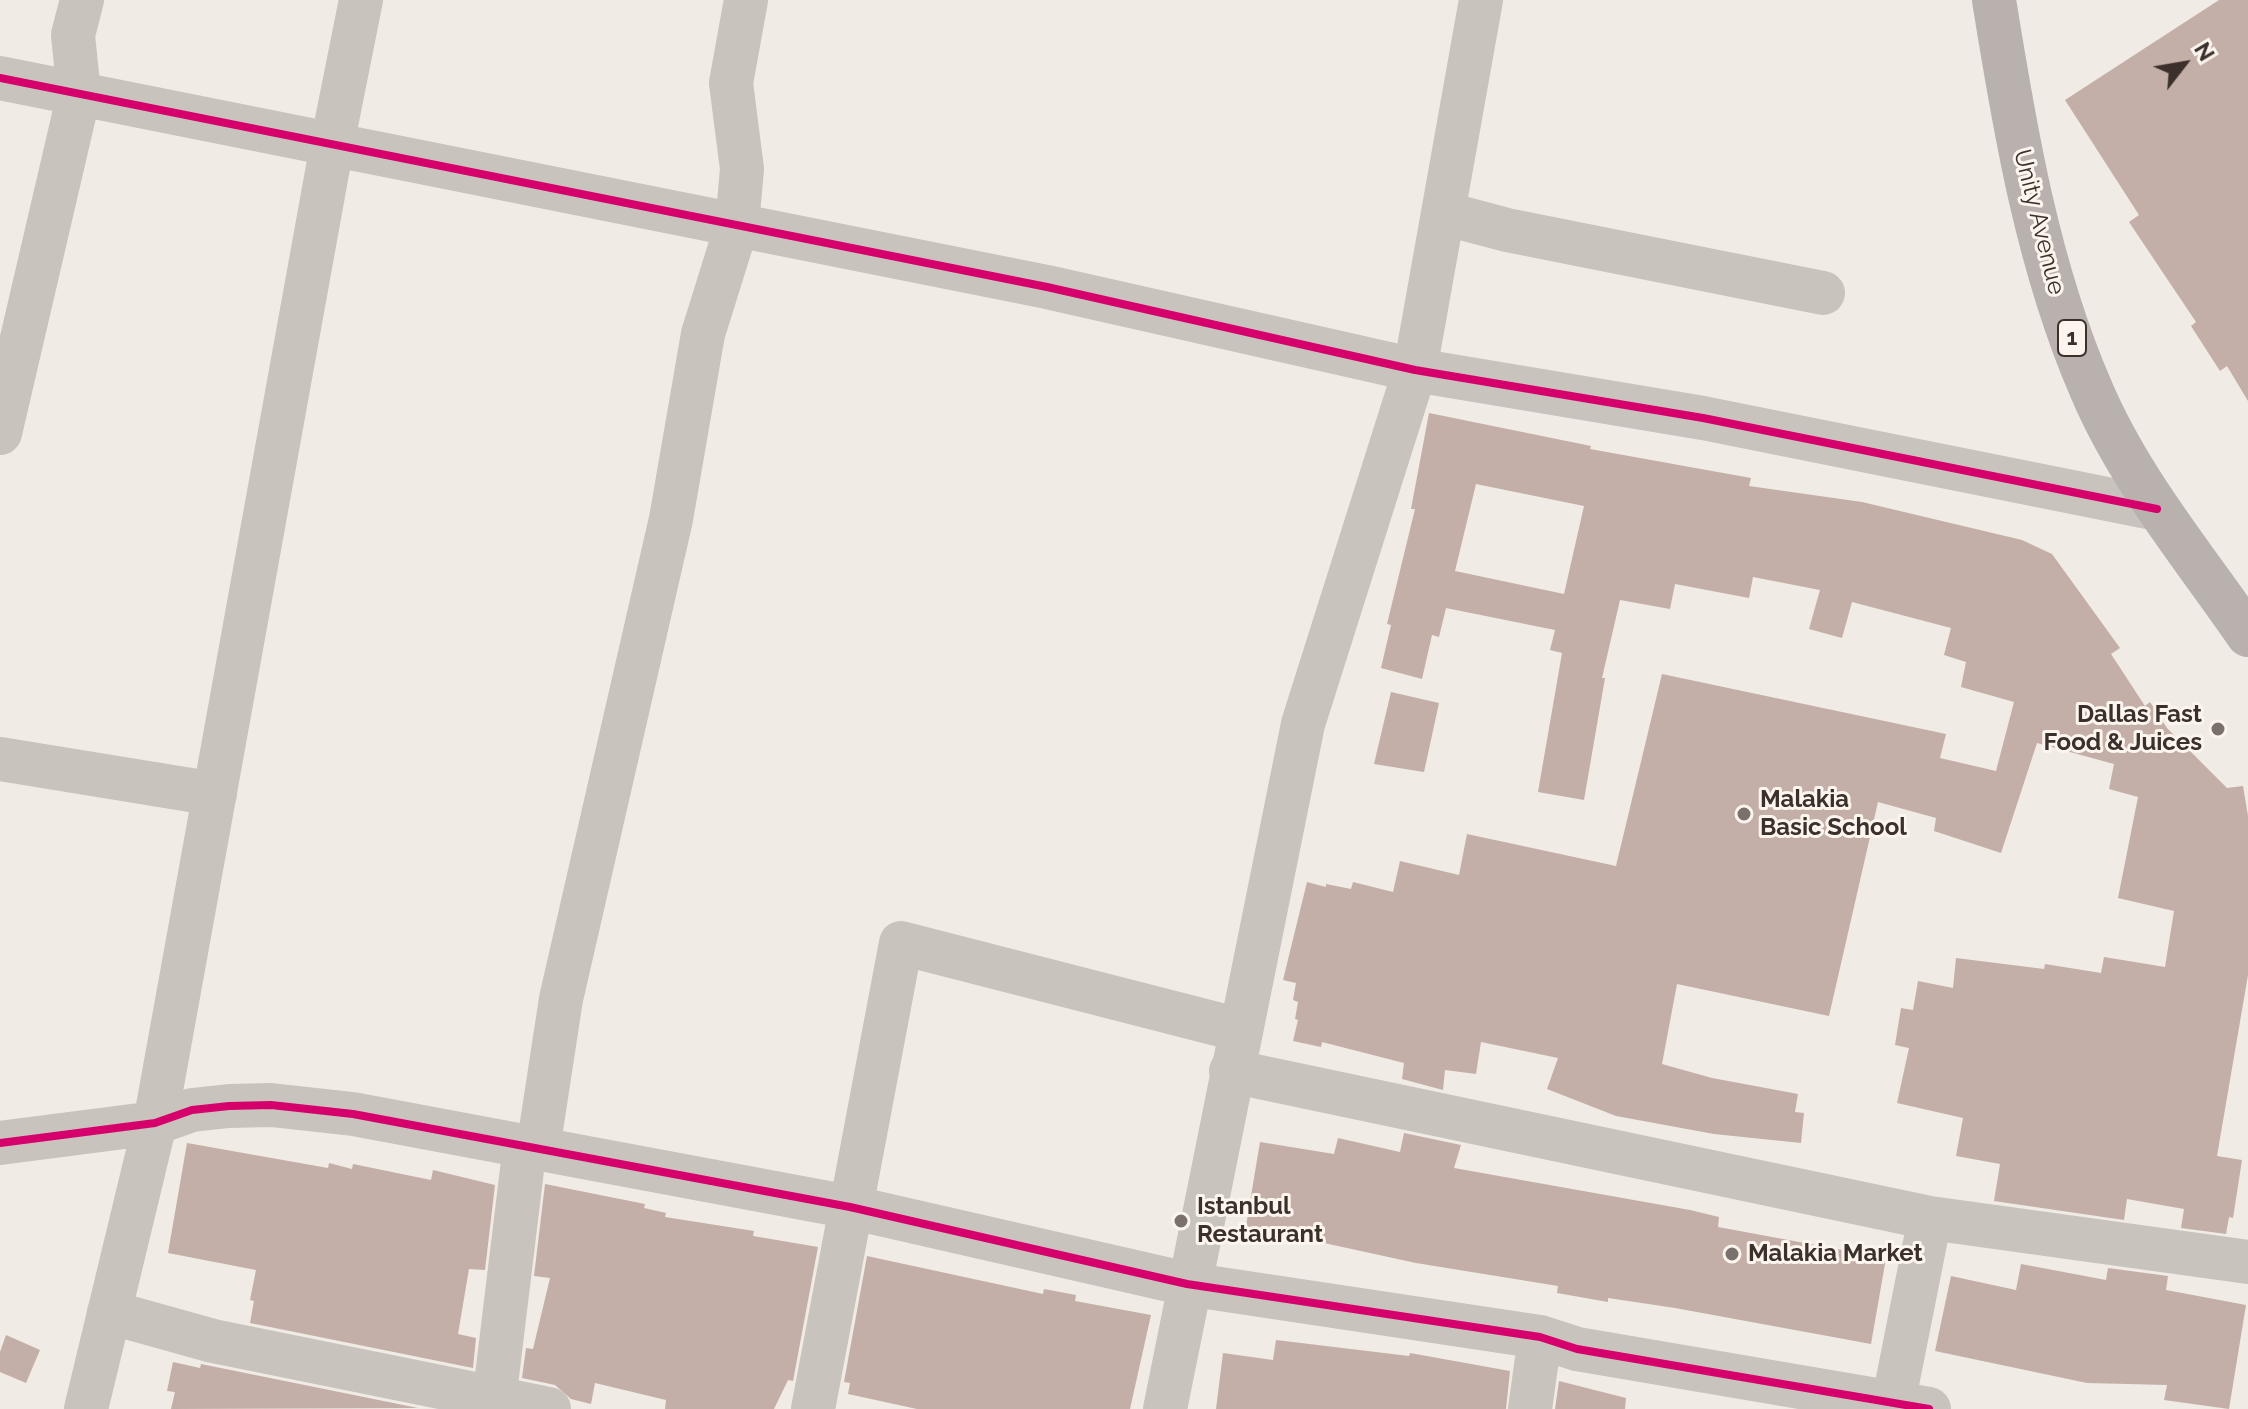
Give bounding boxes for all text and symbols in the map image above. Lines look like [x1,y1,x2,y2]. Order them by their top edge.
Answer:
north arrow [2144,24,2224,104]
text: N [2189,38,2220,66]
street label: Unity Avenue [2007,146,2071,298]
road number: 1 [2058,320,2086,356]
place label: Dallas Fast Food & Juices [2044,701,2202,757]
marker: Dallas Fast Food & Juices [2209,720,2227,738]
place label: Malakia Basic School [1760,786,1907,842]
marker: Malakia Basic School [1735,805,1753,823]
place label: Istanbul Restaurant [1197,1193,1323,1249]
marker: Istanbul Restaurant [1172,1212,1190,1230]
place label: Malakia Market [1748,1240,1923,1268]
marker: Malakia Market [1723,1245,1741,1263]

